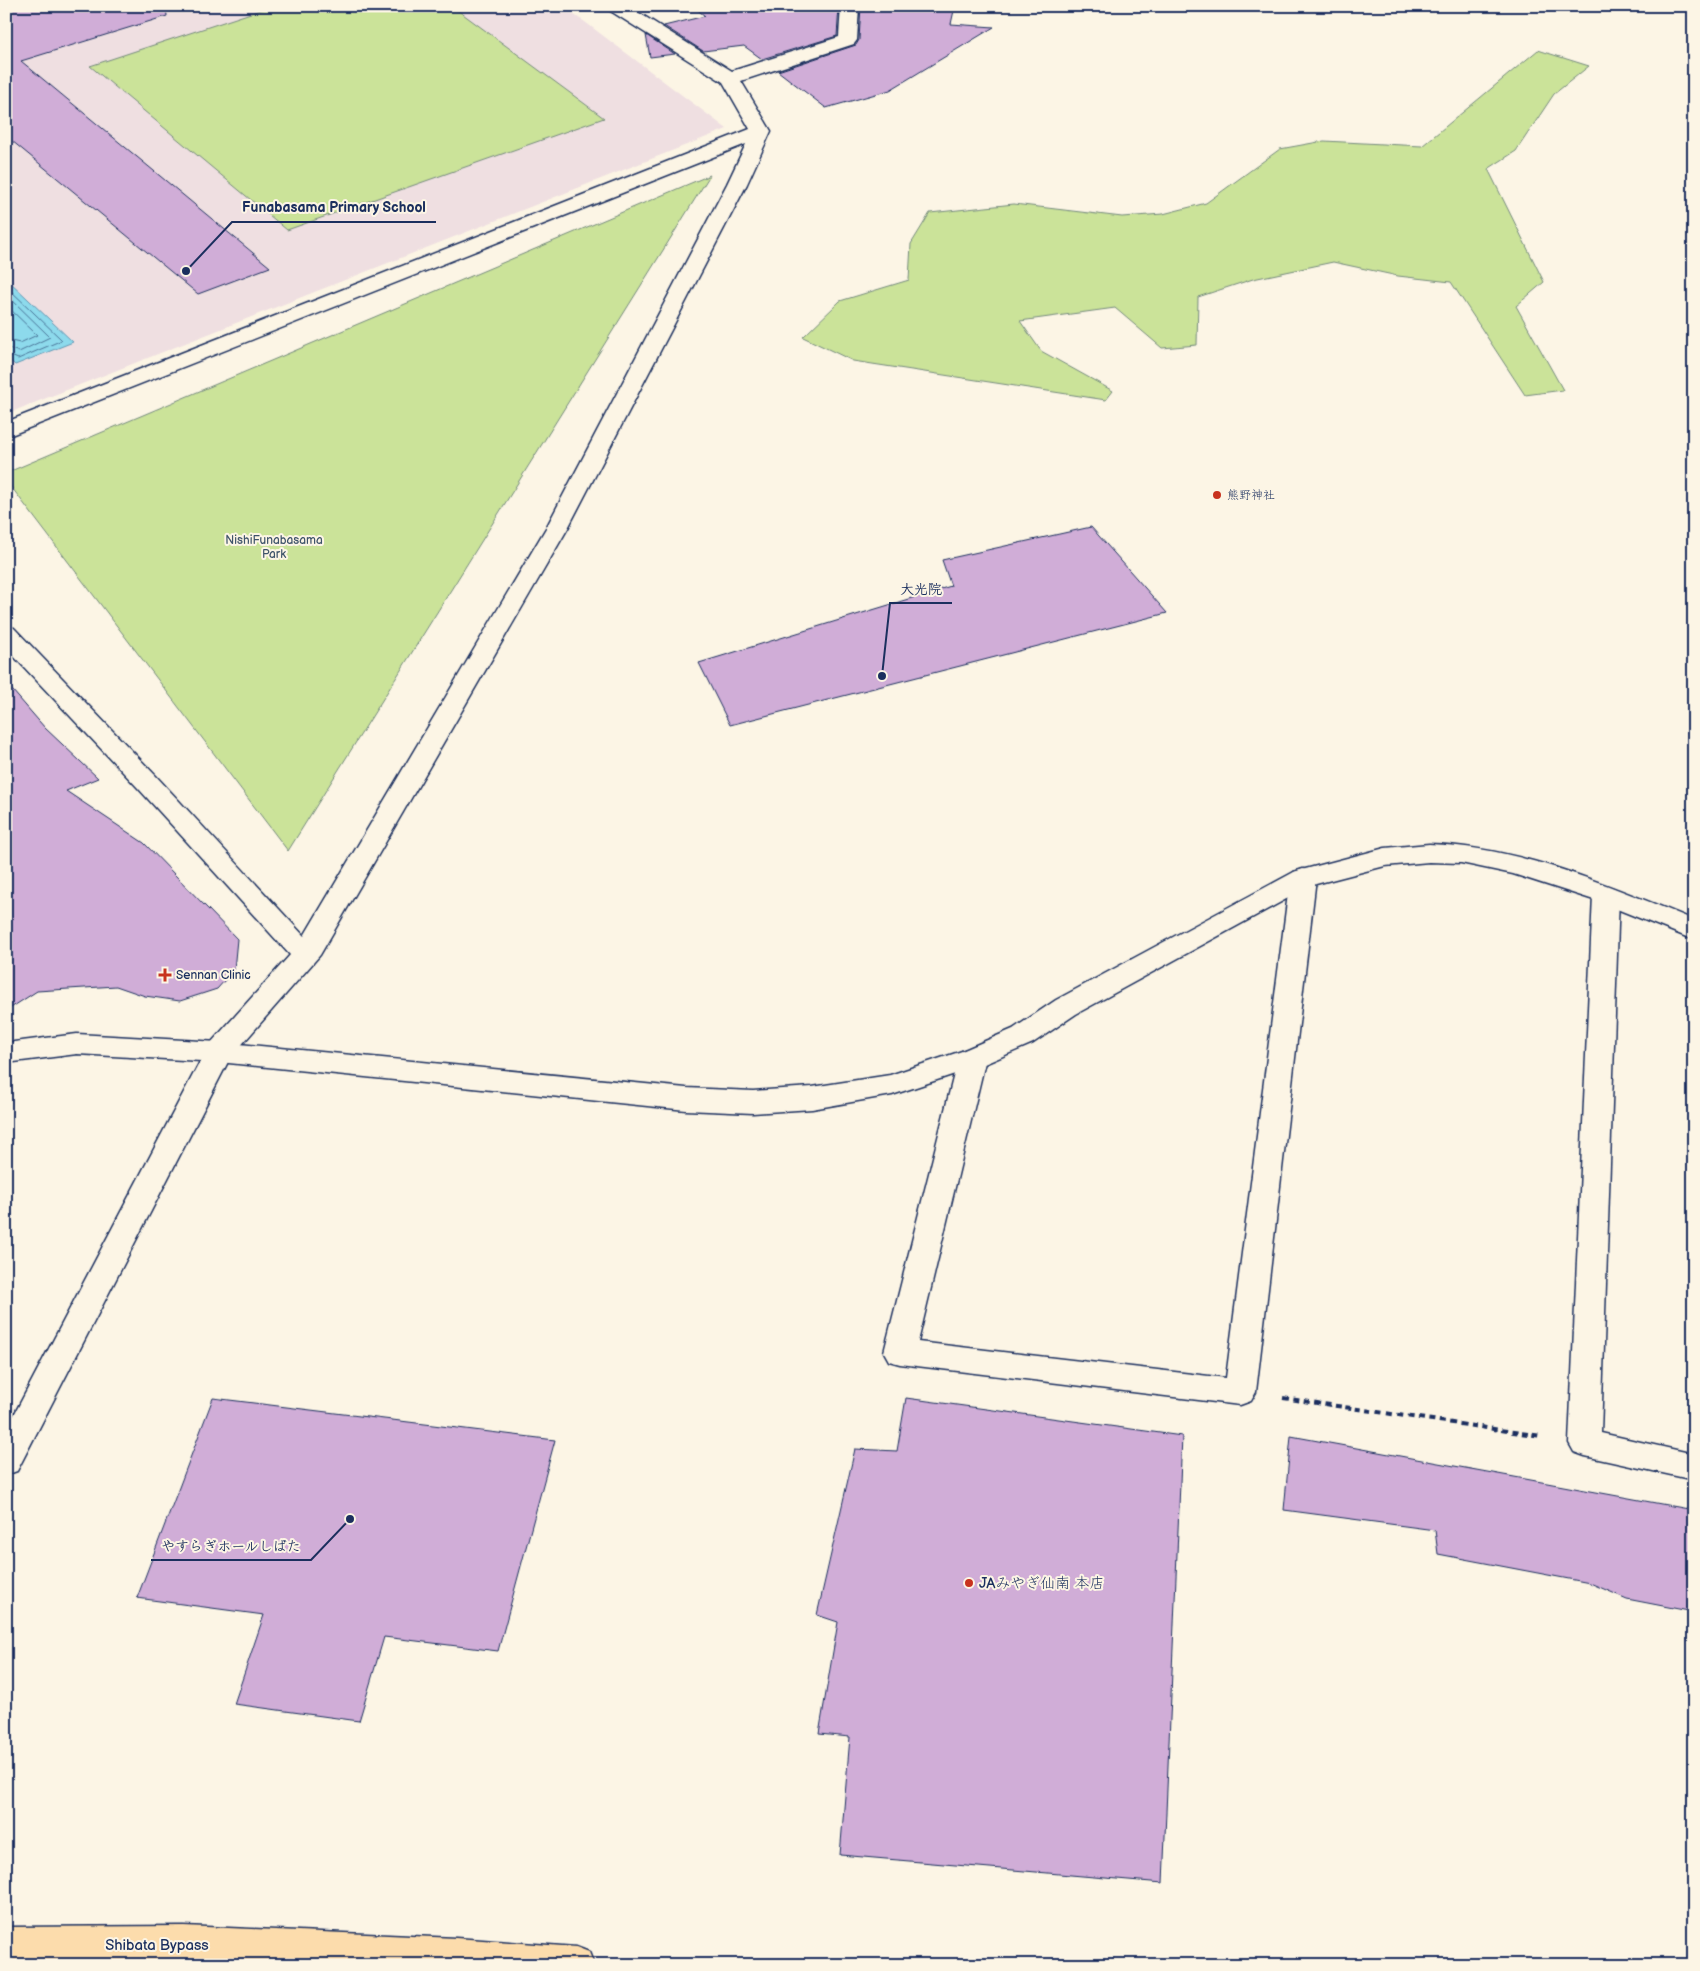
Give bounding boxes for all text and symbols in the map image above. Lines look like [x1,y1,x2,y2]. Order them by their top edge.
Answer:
callout: Funabasama Primary School [232,193,436,222]
text: Funabasama Primary School [242,199,426,216]
place label: 熊野神社 [1227,488,1275,503]
marker: 熊野神社 [1211,489,1223,501]
park label: NishiFunabasama Park [225,533,323,562]
callout: 大光院 [890,574,952,603]
text: 大光院 [900,581,942,598]
marker: Sennan Clinic [158,968,172,982]
place label: Sennan Clinic [176,968,251,983]
callout: やすらぎホールしばた [151,1531,311,1560]
text: やすらぎホールしばた [161,1538,301,1555]
place label: JAみやぎ仙南 本店 [979,1574,1104,1593]
marker: JAみやぎ仙南 本店 [963,1577,975,1589]
street label: Shibata Bypass [105,1936,209,1955]

